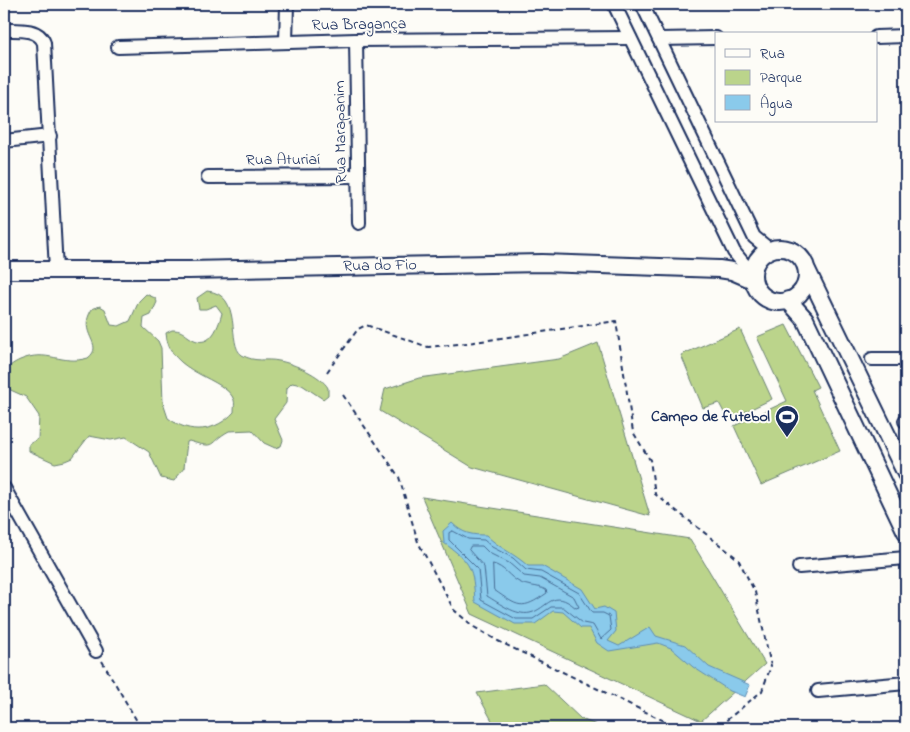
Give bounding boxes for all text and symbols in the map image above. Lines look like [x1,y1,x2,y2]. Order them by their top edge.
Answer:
street label: Rua Bragança [312,12,406,38]
legend [715,32,878,122]
text: Rua [760,43,785,65]
text: Parque [760,67,802,89]
street label: Rua Marapanim [328,80,354,184]
text: Água [760,93,793,116]
street label: Rua Aturiaí [246,148,320,172]
street label: Rua do Fio [343,253,417,279]
sports icon: Campo de futebol [774,404,800,438]
place label: Campo de futebol [651,405,770,429]

